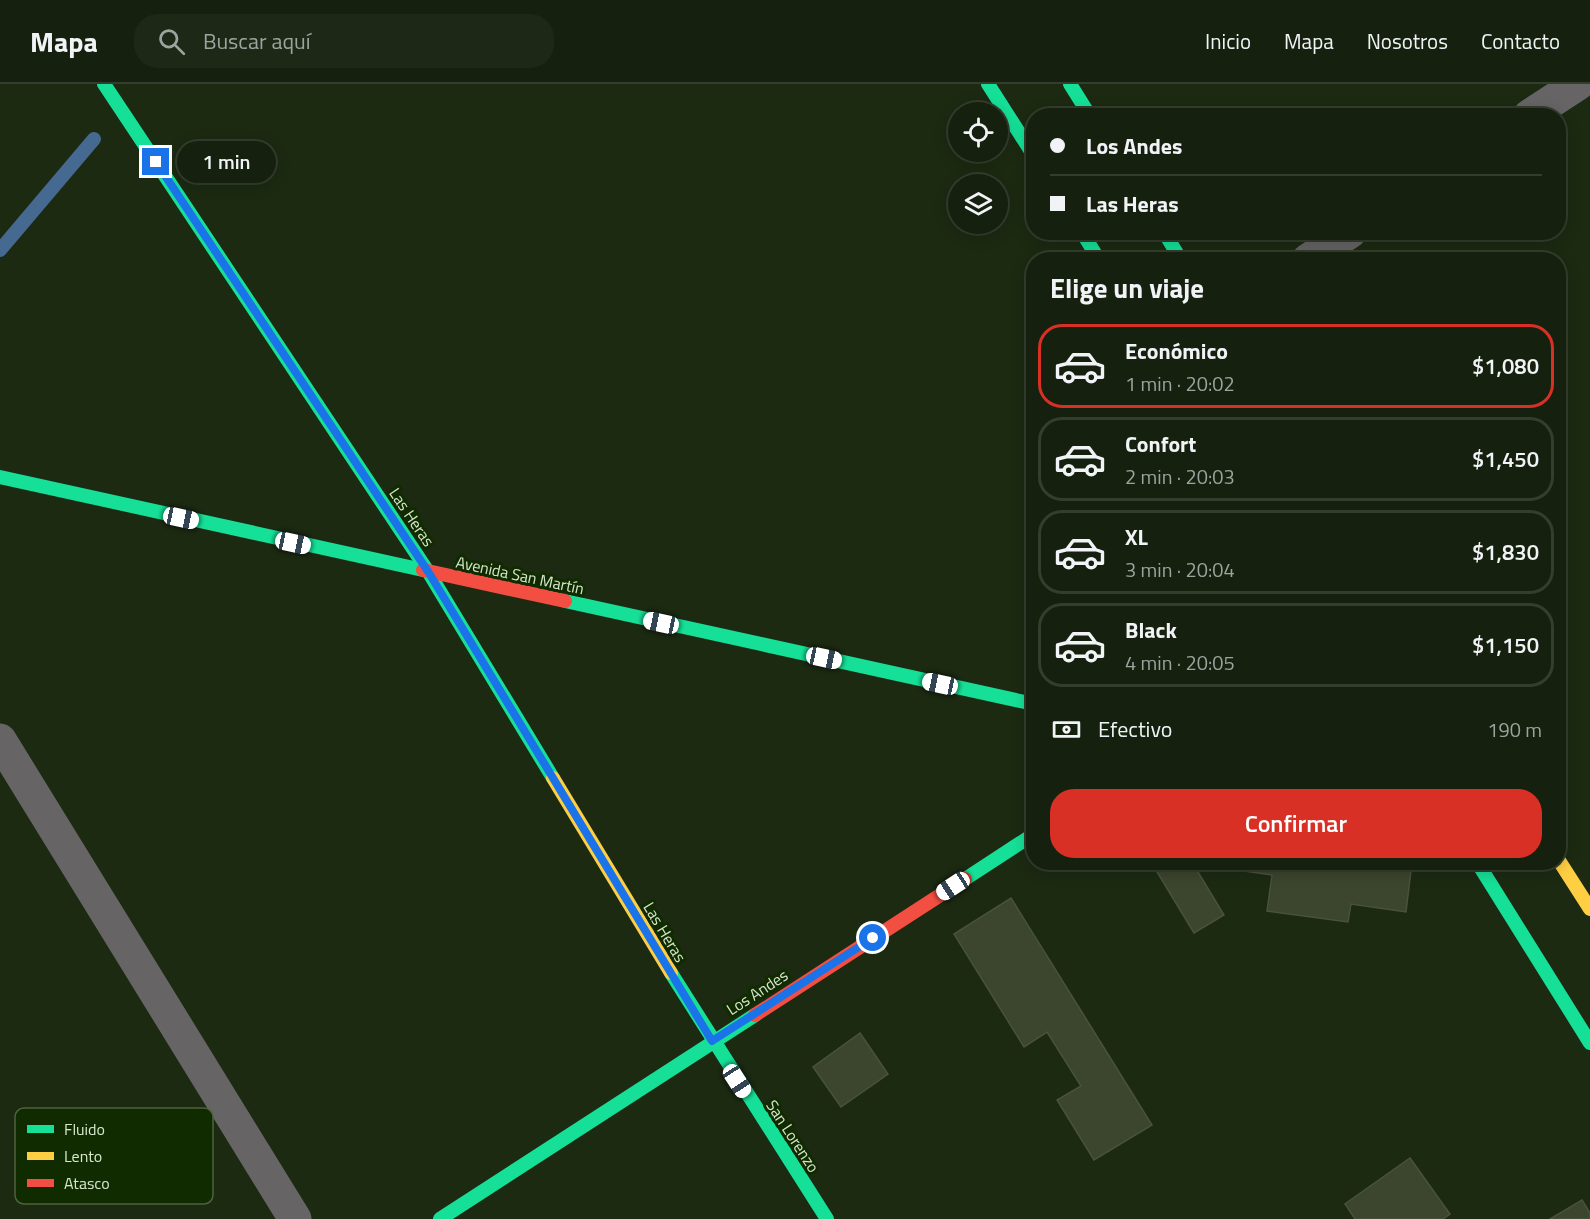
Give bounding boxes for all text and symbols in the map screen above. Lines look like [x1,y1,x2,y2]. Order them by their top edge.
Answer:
search box [134,14,554,68]
text: Mapa [30,20,98,63]
text: Buscar aquí [203,24,311,58]
icon: search [155,25,188,58]
text: Inicio [1205,25,1251,57]
text: Mapa [1284,25,1334,57]
text: Nosotros [1367,25,1448,57]
text: Contacto [1481,25,1560,57]
map controls [948,102,1008,234]
button: locate [948,102,1008,162]
text: Los Andes [1086,129,1182,163]
callout: 1 min [177,141,276,183]
text: 1 min [202,146,251,177]
route end [142,148,169,175]
button: layers [948,174,1008,234]
text: Las Heras [1086,187,1179,221]
text: Elige un viaje [1050,267,1204,308]
text: Económico [1125,334,1228,368]
icon: car [1053,339,1107,393]
text: $1,080 [1472,349,1539,383]
text: 1 min · 20:02 [1125,368,1235,399]
text: Confort [1125,427,1196,461]
icon: car [1053,432,1107,486]
text: $1,450 [1472,442,1539,476]
text: 2 min · 20:03 [1125,461,1235,492]
street label: Las Heras [383,483,441,551]
car [162,505,200,531]
text: XL [1125,520,1148,554]
icon: car [1053,525,1107,579]
car [274,530,312,556]
text: $1,830 [1472,535,1539,569]
street label: Avenida San Martín [454,550,586,600]
text: 3 min · 20:04 [1125,554,1235,585]
car [642,610,680,636]
text: Black [1125,613,1177,647]
icon: car [1053,618,1107,672]
text: $1,150 [1472,628,1539,662]
car [805,645,843,671]
text: 4 min · 20:05 [1125,647,1235,678]
car [921,671,959,697]
text: Efectivo [1098,712,1172,746]
icon: cash [1050,713,1083,746]
text: 190 m [1487,714,1542,745]
button: Confirmar [1050,789,1542,858]
car [933,869,973,903]
street label: Las Heras [638,897,692,967]
route start [859,924,886,951]
street label: Los Andes [721,963,793,1021]
car [720,1061,754,1101]
street label: San Lorenzo [760,1095,826,1177]
legend [15,1108,213,1204]
text: Fluido [64,1117,105,1141]
text: Lento [64,1144,102,1168]
text: Atasco [64,1171,110,1195]

